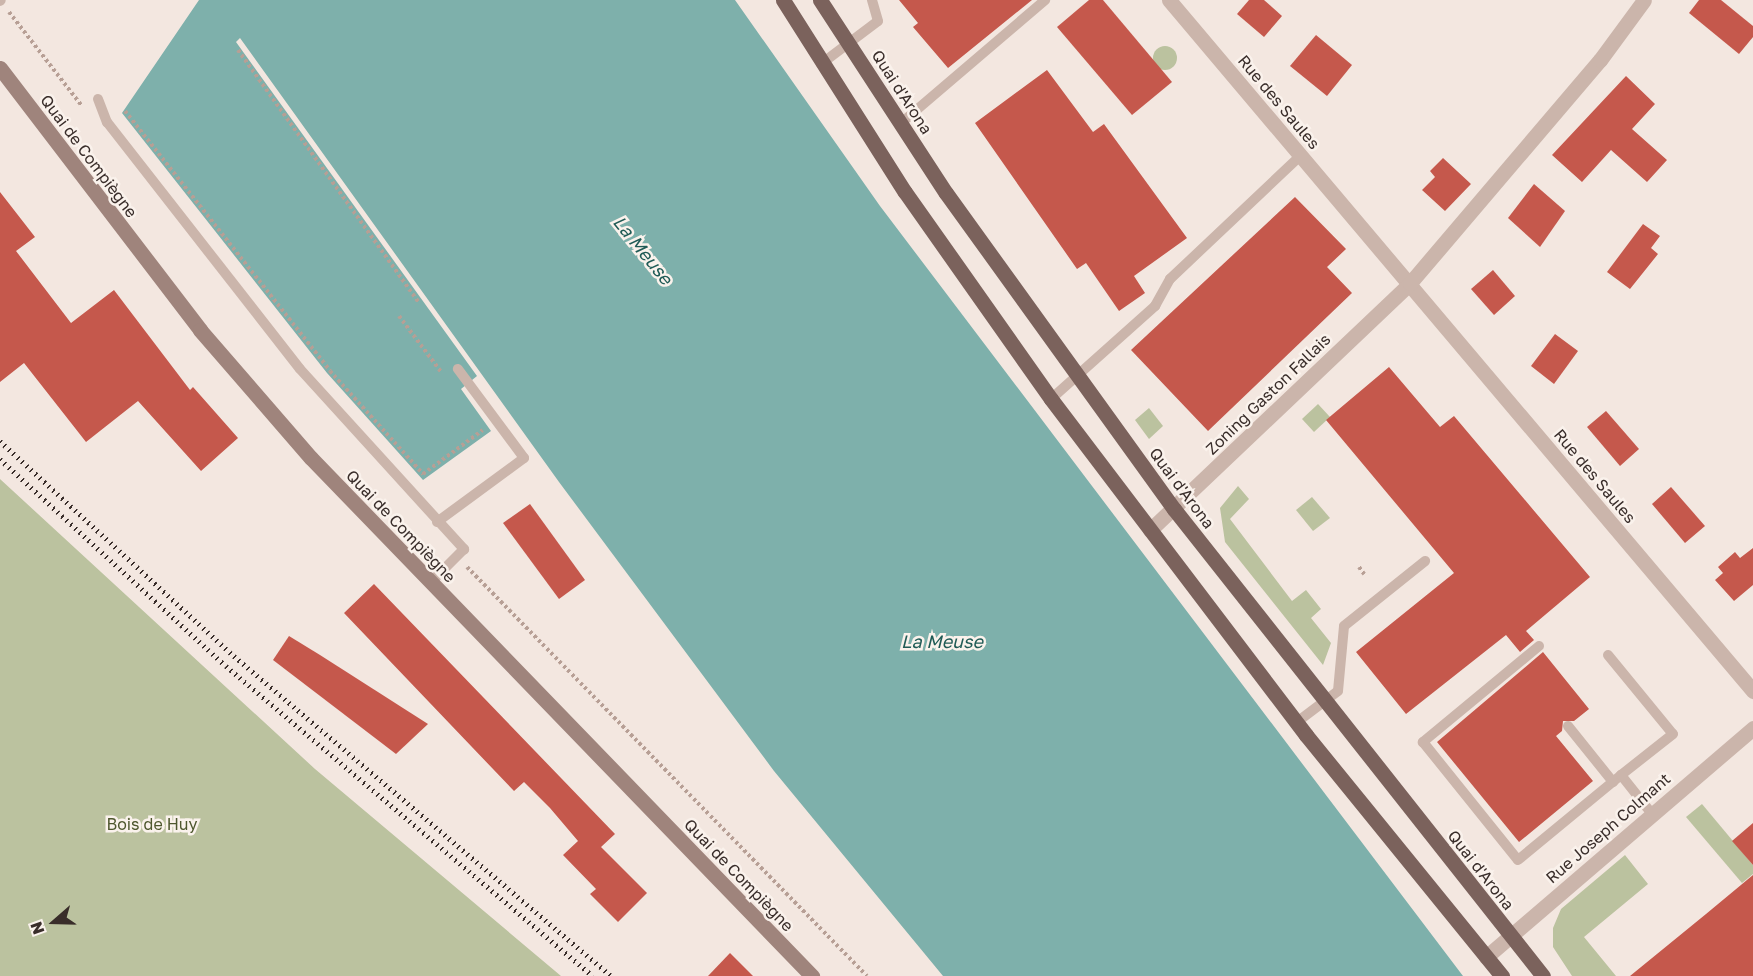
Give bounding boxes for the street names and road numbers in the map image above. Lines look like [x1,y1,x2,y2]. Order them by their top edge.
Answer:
street label: Quai d'Arona [868,46,936,138]
street label: Rue des Saules [1234,51,1324,153]
street label: Quai de Compiègne [37,91,141,221]
street label: Zoning Gaston Fallais [1202,330,1334,458]
street label: Rue des Saules [1550,425,1640,527]
street label: Quai d'Arona [1145,444,1219,532]
street label: Quai de Compiègne [342,466,460,586]
street label: Rue Joseph Colmant [1542,769,1674,887]
street label: Quai de Compiègne [680,815,798,935]
street label: Quai d'Arona [1444,826,1518,914]

